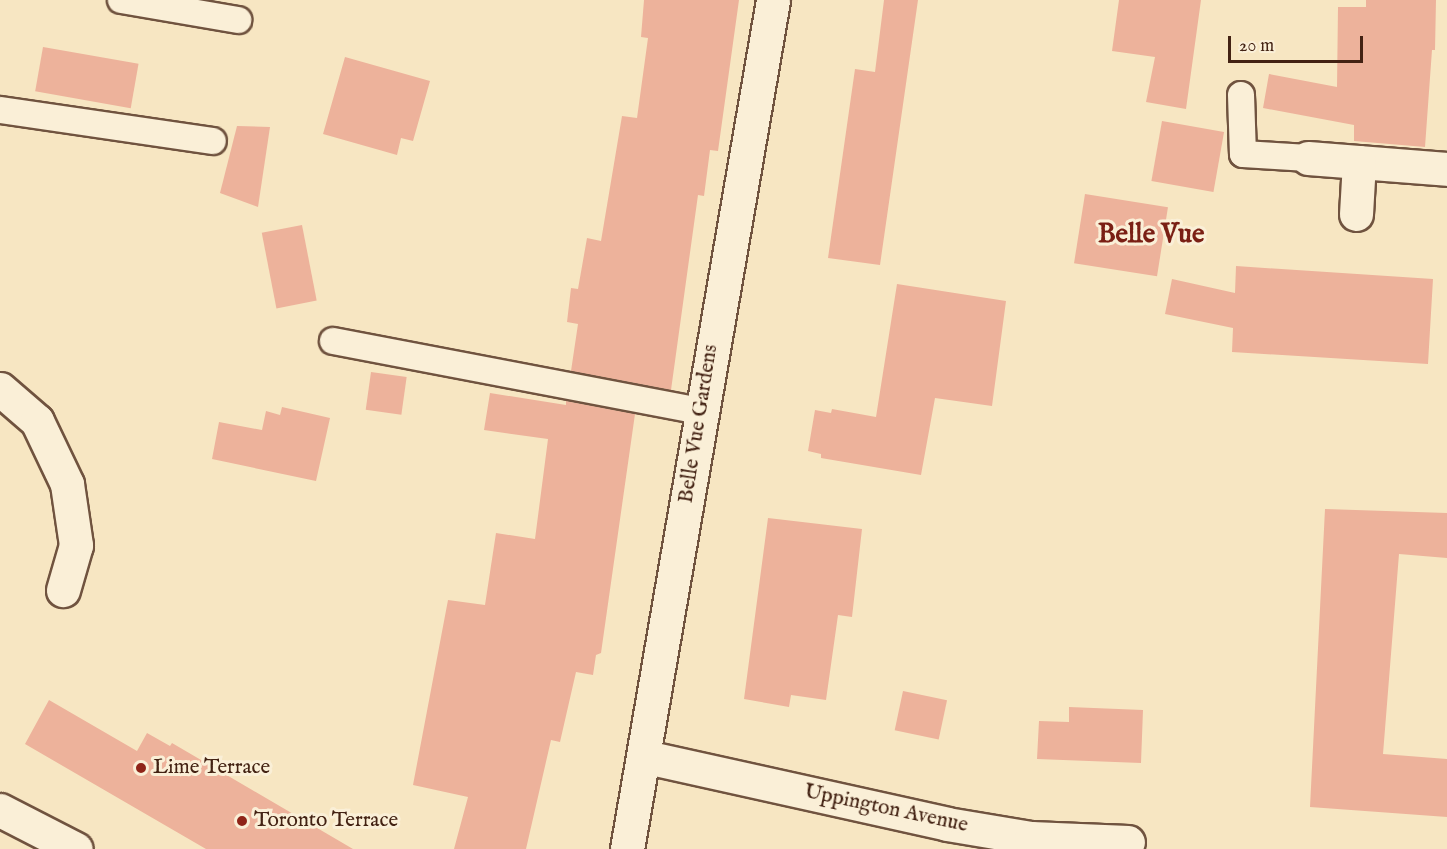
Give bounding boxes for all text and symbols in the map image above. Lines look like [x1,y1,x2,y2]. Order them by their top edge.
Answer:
scale bar [1231,24,1366,62]
text: 20 m [1239,35,1274,58]
district label: Belle Vue [1098,220,1204,252]
street label: Belle Vue Gardens [674,343,724,505]
place label: Lime Terrace [153,755,270,781]
marker: Lime Terrace [134,761,148,775]
street label: Uppington Avenue [802,779,970,839]
place label: Toronto Terrace [254,808,398,834]
marker: Toronto Terrace [235,814,249,828]

